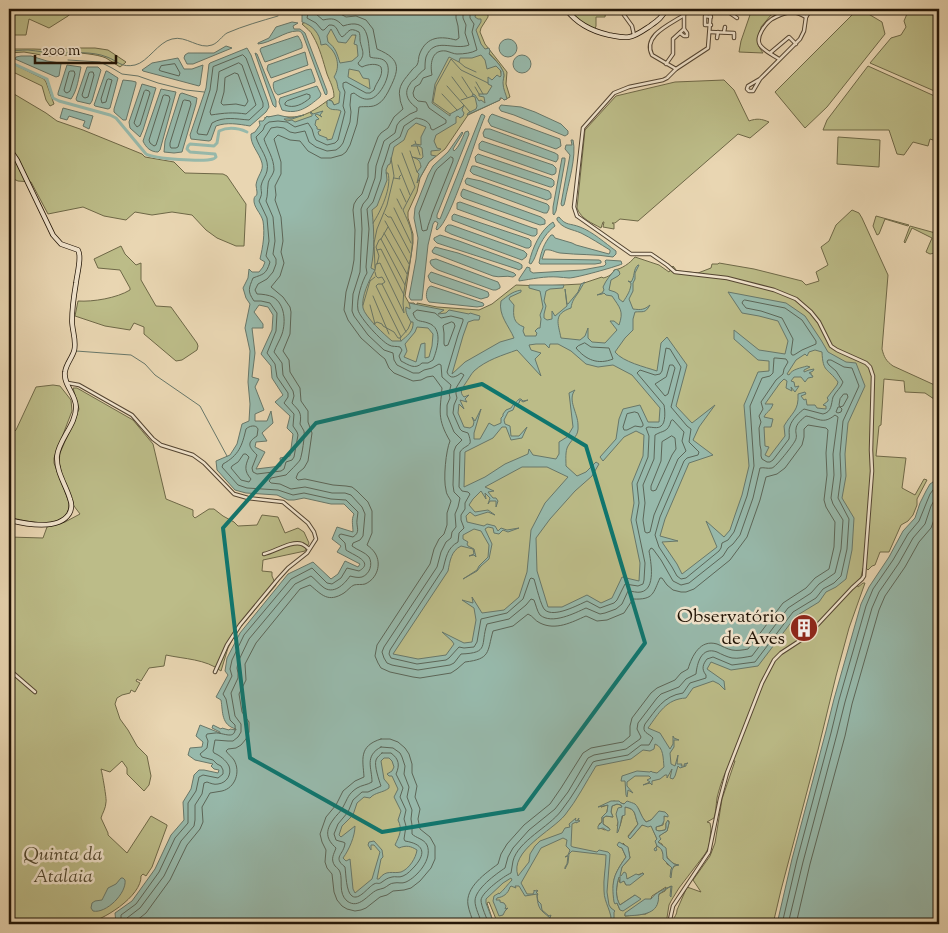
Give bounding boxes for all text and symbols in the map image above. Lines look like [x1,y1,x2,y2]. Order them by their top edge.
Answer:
scale bar [35,32,116,64]
text: 200 m [42,41,81,62]
place label: Observatório de Aves [677,604,785,653]
building icon: Observatório de Aves [789,613,819,643]
park label: Quinta da Atalaia [24,842,103,891]

